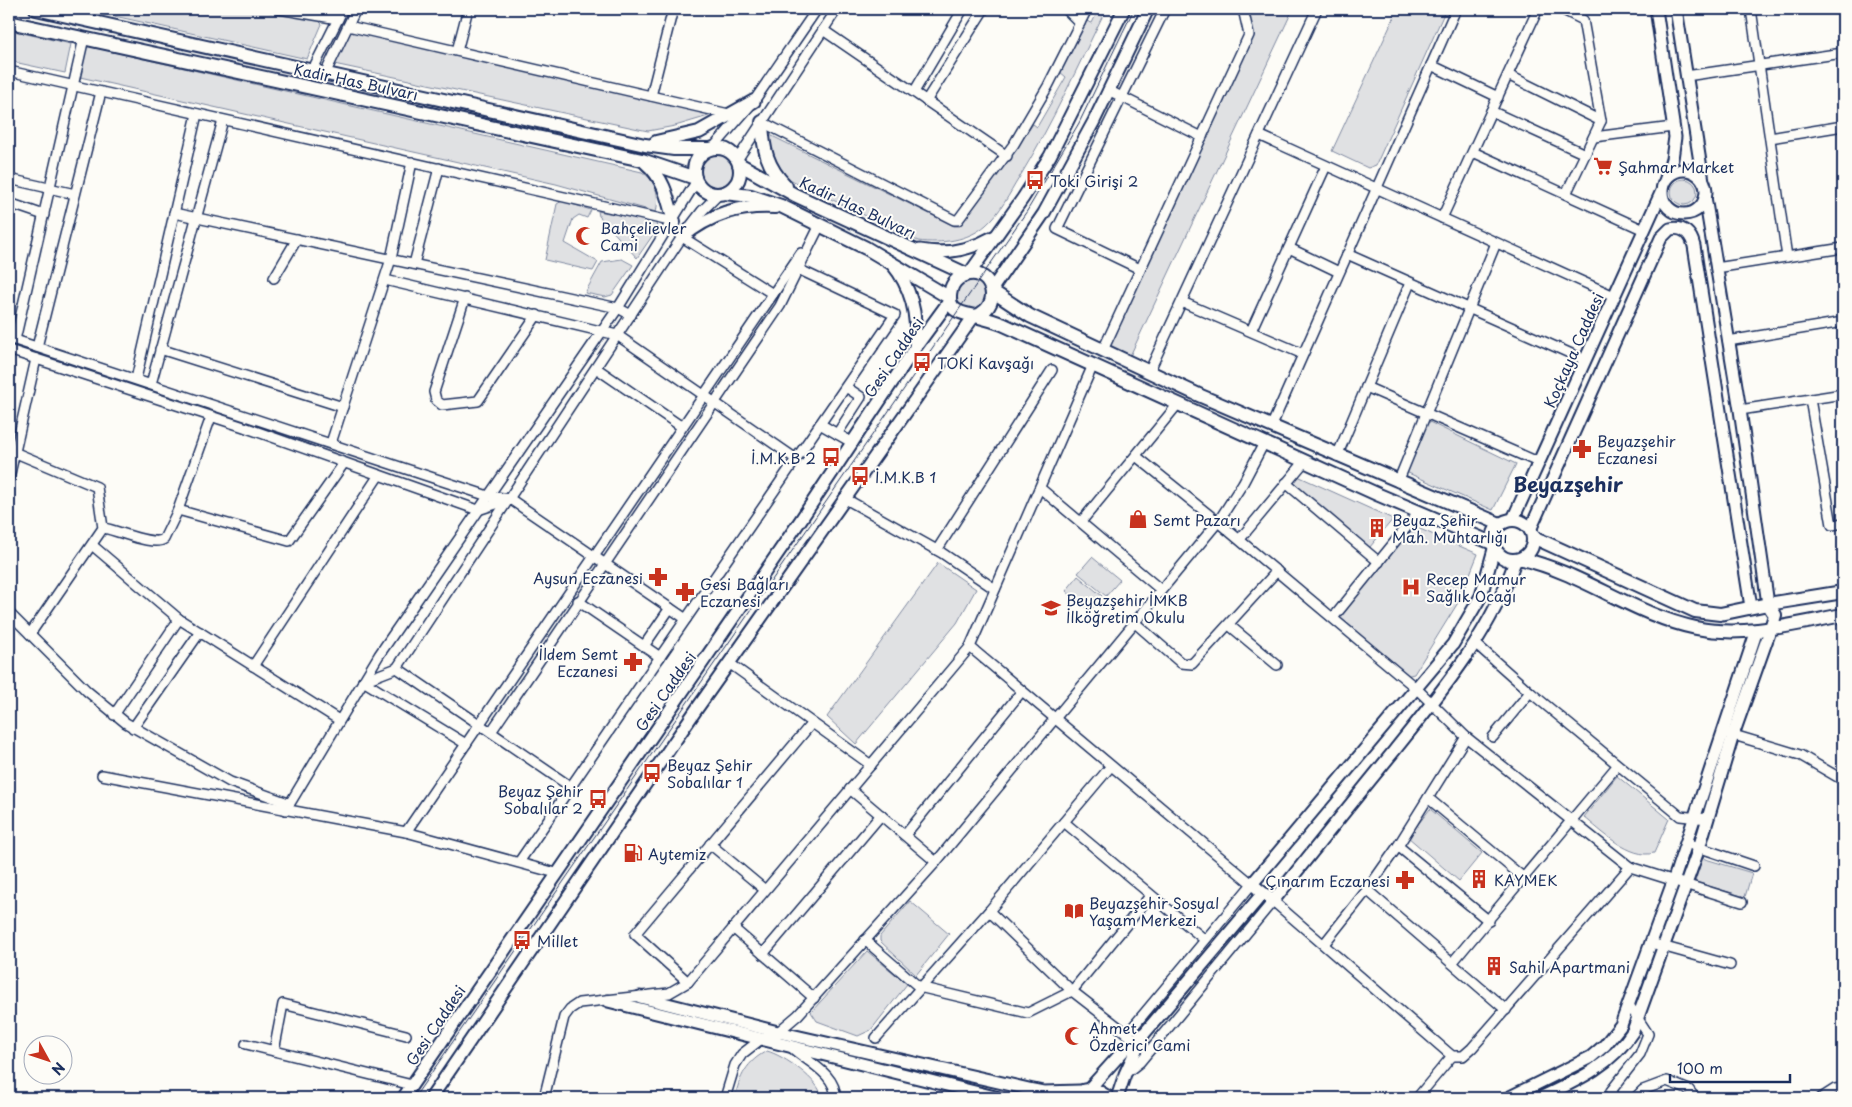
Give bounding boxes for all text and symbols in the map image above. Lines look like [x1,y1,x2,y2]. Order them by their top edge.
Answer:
street label: Kadir Has Bulvarı [292,57,420,105]
supermarket icon: Şahmar Market [1592,155,1614,177]
place label: Şahmar Market [1618,155,1734,178]
bus stop icon: Toki Girişi 2 [1024,169,1046,191]
place label: Toki Girişi 2 [1050,169,1138,192]
street label: Kadir Has Bulvarı [796,170,920,244]
place label: Bahçelievler Cami [600,216,687,256]
mosque icon: Bahçelievler Cami [574,225,596,247]
street label: Koçkaya Caddesi [1537,289,1609,411]
street label: Gesi Caddesi [858,312,928,402]
bus stop icon: TOKİ Kavşağı [911,351,933,373]
place label: TOKİ Kavşağı [937,351,1034,374]
place label: Beyazşehir Eczanesi [1597,429,1676,469]
pharmacy icon: Beyazşehir Eczanesi [1571,438,1593,460]
place label: İ.M.K.B 2 [751,446,816,469]
bus stop icon: İ.M.K.B 2 [820,446,842,468]
bus stop icon: İ.M.K.B 1 [849,465,871,487]
place label: İ.M.K.B 1 [875,465,936,488]
district label: Beyazşehir [1513,469,1624,499]
shop icon: Semt Pazarı [1127,508,1149,530]
place label: Semt Pazarı [1153,508,1241,531]
place label: Beyaz Şehir Mah. Muhtarlığı [1392,508,1508,548]
building icon: Beyaz Şehir Mah. Muhtarlığı [1366,517,1388,539]
place label: Aysun Eczanesi [533,566,643,589]
pharmacy icon: Aysun Eczanesi [647,566,669,588]
place label: Recep Mamur Sağlık Ocağı [1426,567,1526,607]
place label: Gesi Bağları Eczanesi [700,572,789,612]
hospital icon: Recep Mamur Sağlık Ocağı [1400,576,1422,598]
pharmacy icon: Gesi Bağları Eczanesi [674,581,696,603]
place label: Beyazşehir İMKB İlköğretim Okulu [1066,588,1188,628]
school or university icon: Beyazşehir İMKB İlköğretim Okulu [1040,597,1062,619]
place label: İldem Semt Eczanesi [538,642,618,682]
street label: Gesi Caddesi [629,646,701,736]
pharmacy icon: İldem Semt Eczanesi [622,651,644,673]
place label: Beyaz Şehir Sobalılar 1 [667,753,753,793]
bus stop icon: Beyaz Şehir Sobalılar 1 [641,762,663,784]
place label: Beyaz Şehir Sobalılar 2 [498,779,583,819]
bus stop icon: Beyaz Şehir Sobalılar 2 [587,788,609,810]
fuel station icon: Aytemiz [622,842,644,864]
place label: Aytemiz [648,842,706,865]
building icon: KAYMEK [1468,868,1490,890]
place label: KAYMEK [1494,868,1557,891]
place label: Çınarım Eczanesi [1265,869,1390,892]
pharmacy icon: Çınarım Eczanesi [1394,869,1416,891]
place label: Beyazşehir Sosyal Yaşam Merkezi [1089,891,1219,931]
library icon: Beyazşehir Sosyal Yaşam Merkezi [1063,900,1085,922]
bus stop icon: Millet [511,929,533,951]
place label: Millet [537,929,578,952]
building icon: Sahil Apartmani [1483,955,1505,977]
place label: Sahil Apartmani [1509,955,1630,978]
street label: Gesi Caddesi [400,980,470,1070]
place label: Ahmet Özderici Cami [1089,1016,1191,1056]
mosque icon: Ahmet Özderici Cami [1063,1025,1085,1047]
north arrow [22,1034,72,1084]
scale bar [1670,1052,1790,1084]
text: 100 m [1677,1056,1723,1079]
text: N [47,1058,70,1080]

